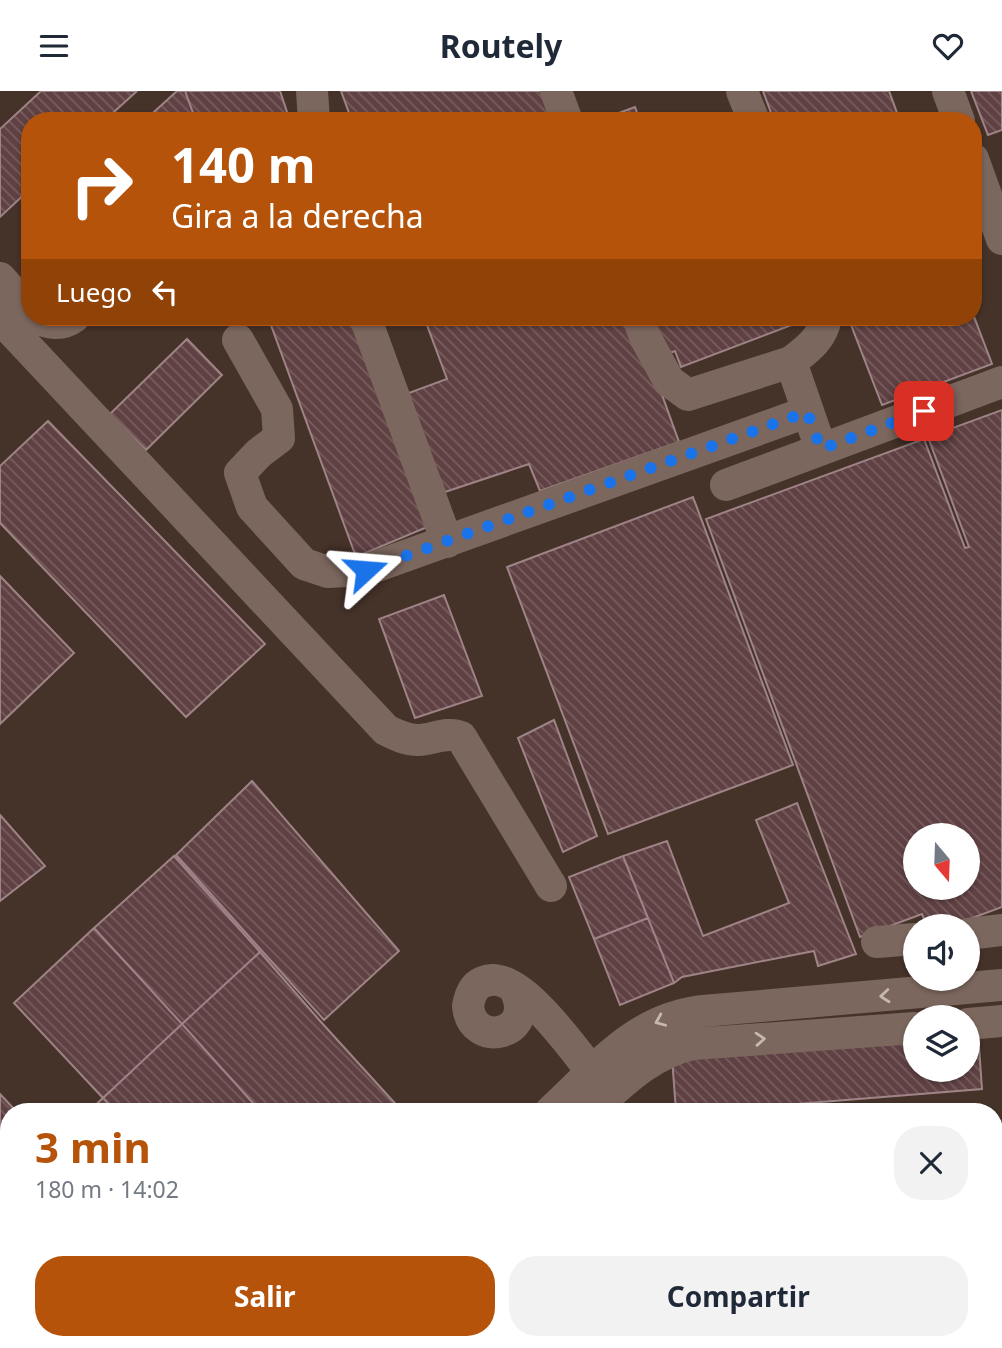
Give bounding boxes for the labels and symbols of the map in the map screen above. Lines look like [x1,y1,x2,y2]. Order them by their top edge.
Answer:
pin [894,381,954,441]
position arrow [329,533,403,607]
north arrow [903,823,980,899]
one-way arrow [879,988,891,1003]
one-way arrow [655,1013,667,1027]
one-way arrow [755,1032,766,1047]

